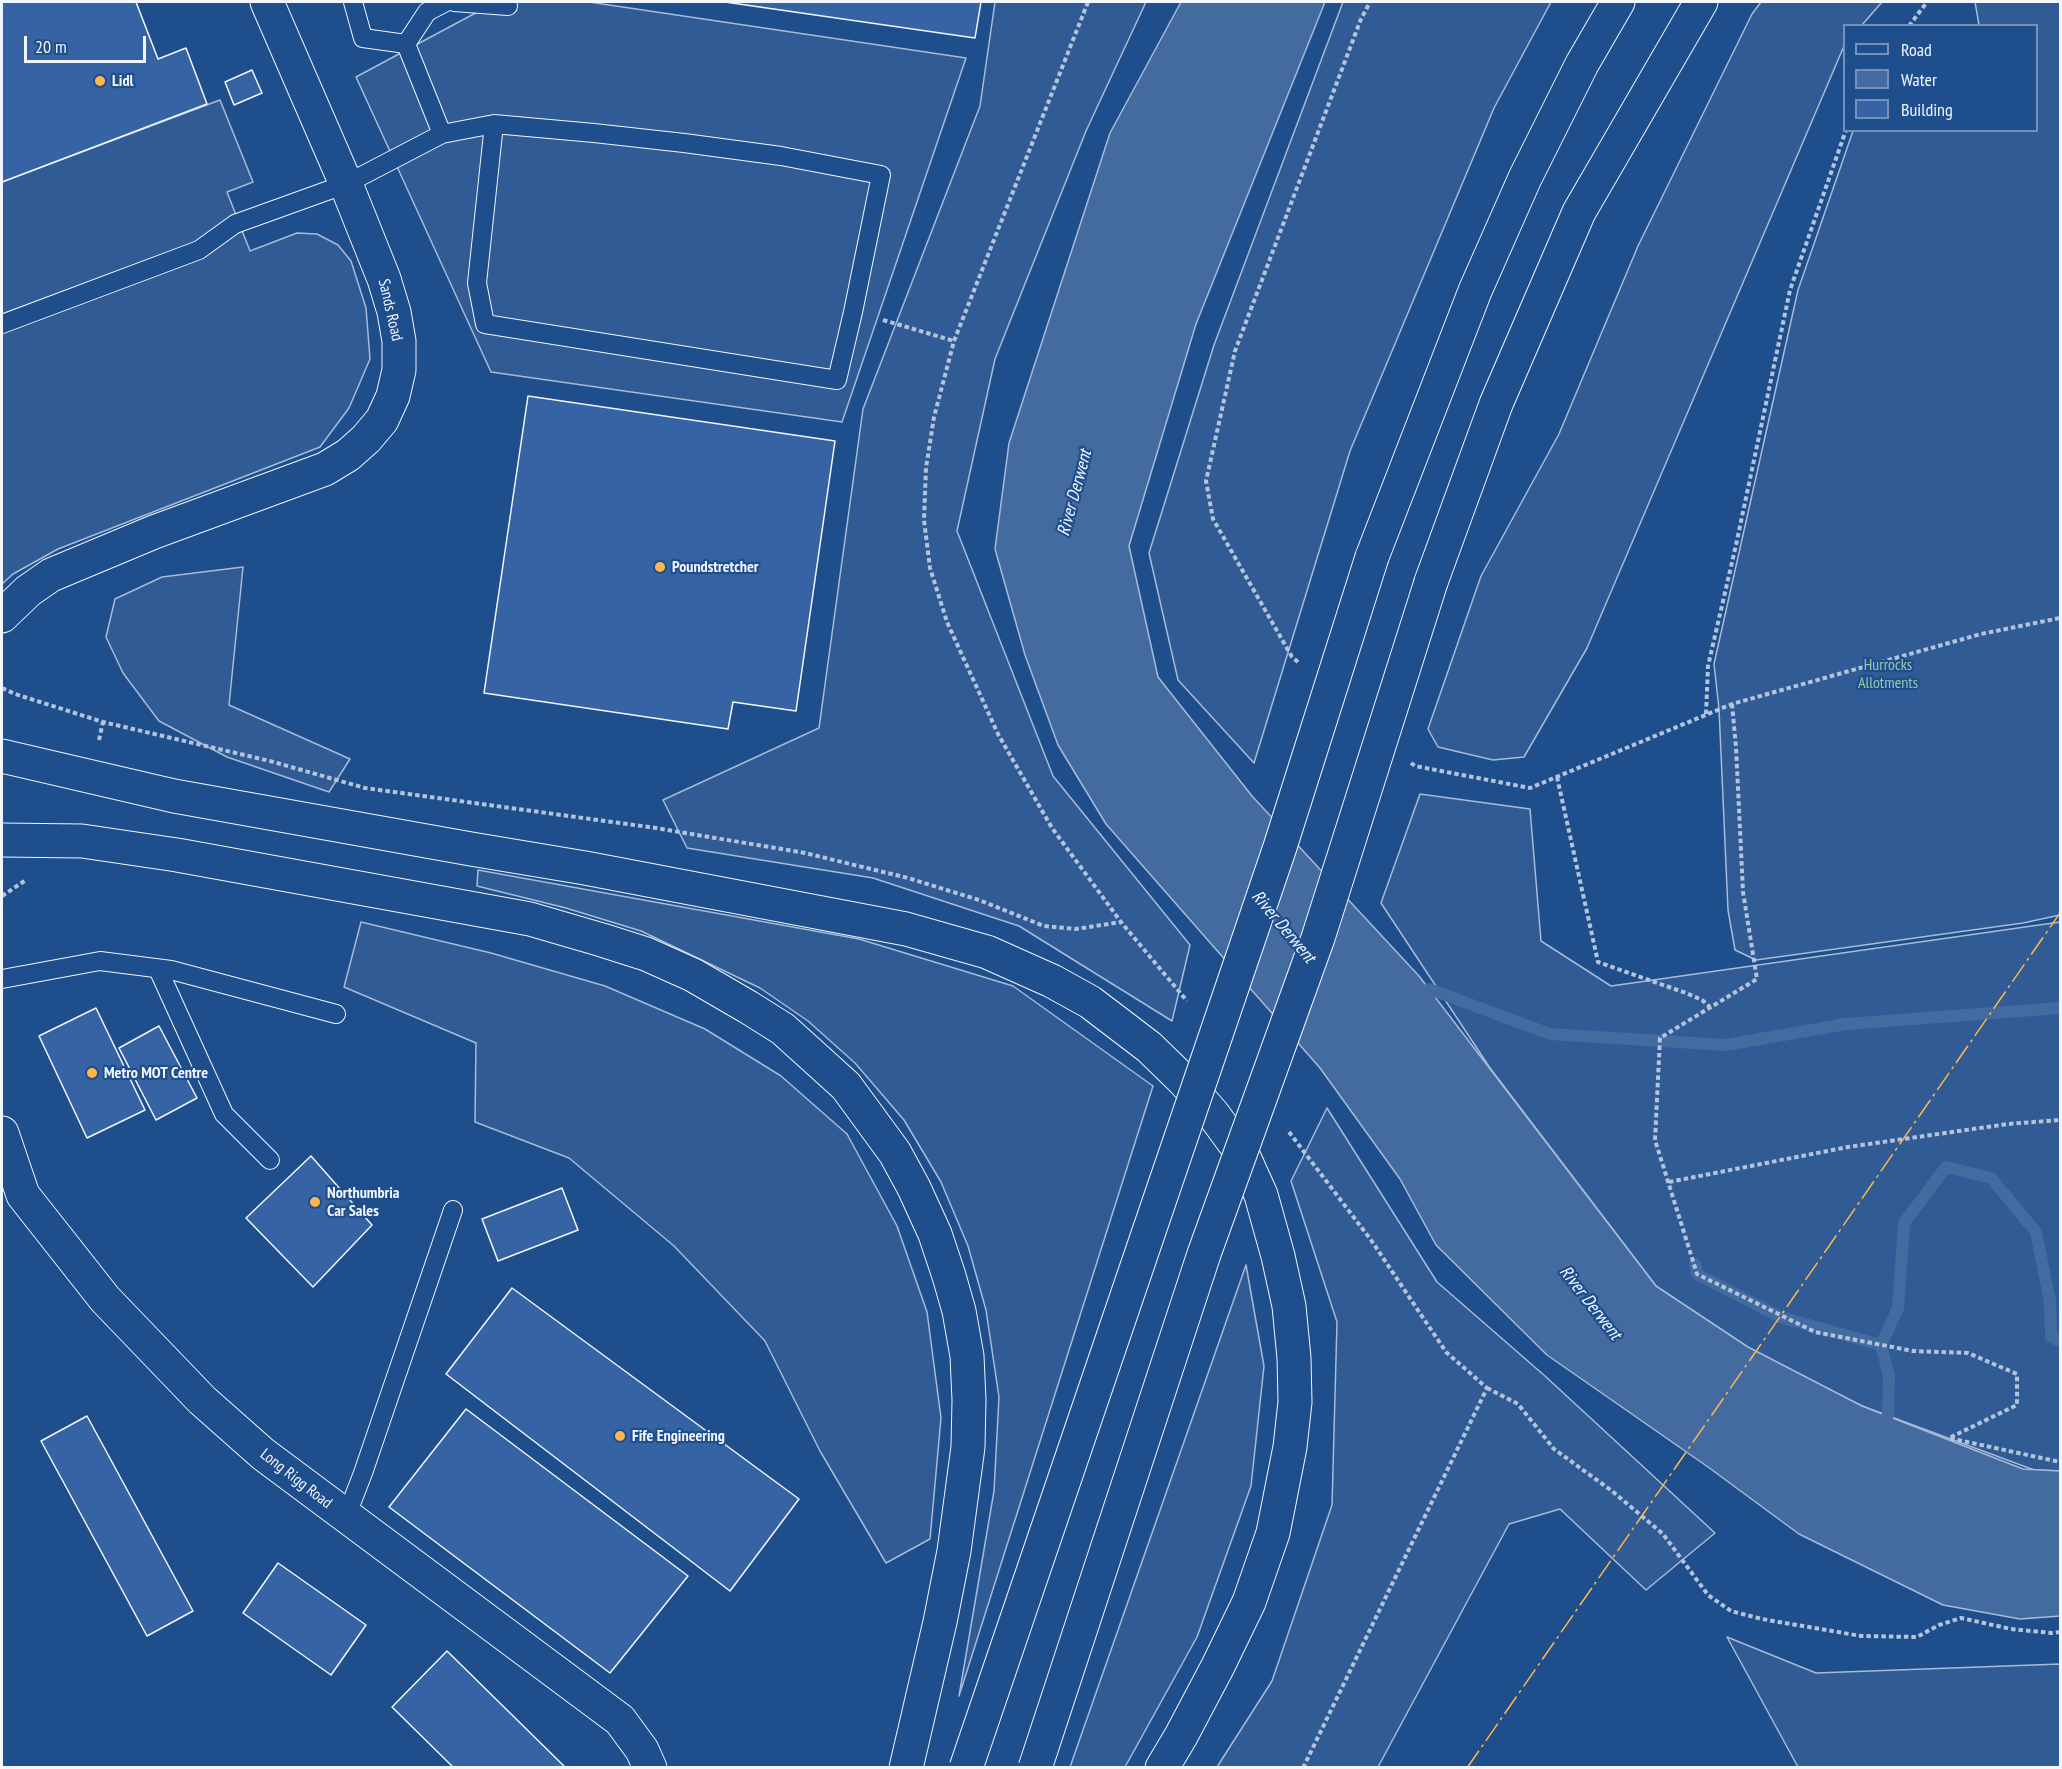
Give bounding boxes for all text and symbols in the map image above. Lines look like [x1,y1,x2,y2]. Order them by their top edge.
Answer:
scale bar [27,24,148,62]
legend [1843,24,2038,132]
text: 20 m [35,35,67,58]
text: Road [1901,38,1932,61]
text: Water [1901,68,1937,91]
place label: Lidl [112,71,133,91]
marker: Lidl [93,74,107,88]
text: Building [1901,98,1953,121]
street label: Sands Road [374,277,406,343]
water label: River Derwent [1053,448,1097,538]
place label: Poundstretcher [672,557,758,577]
marker: Poundstretcher [653,560,667,574]
park label: Hurrocks Allotments [1858,655,1918,693]
water label: River Derwent [1246,886,1320,968]
place label: Metro MOT Centre [104,1063,208,1083]
marker: Metro MOT Centre [85,1066,99,1080]
place label: Northumbria Car Sales [327,1183,399,1221]
marker: Northumbria Car Sales [308,1195,322,1209]
water label: River Derwent [1554,1262,1626,1344]
place label: Fife Engineering [632,1426,725,1446]
marker: Fife Engineering [613,1429,627,1443]
street label: Long Rigg Road [256,1445,336,1513]

